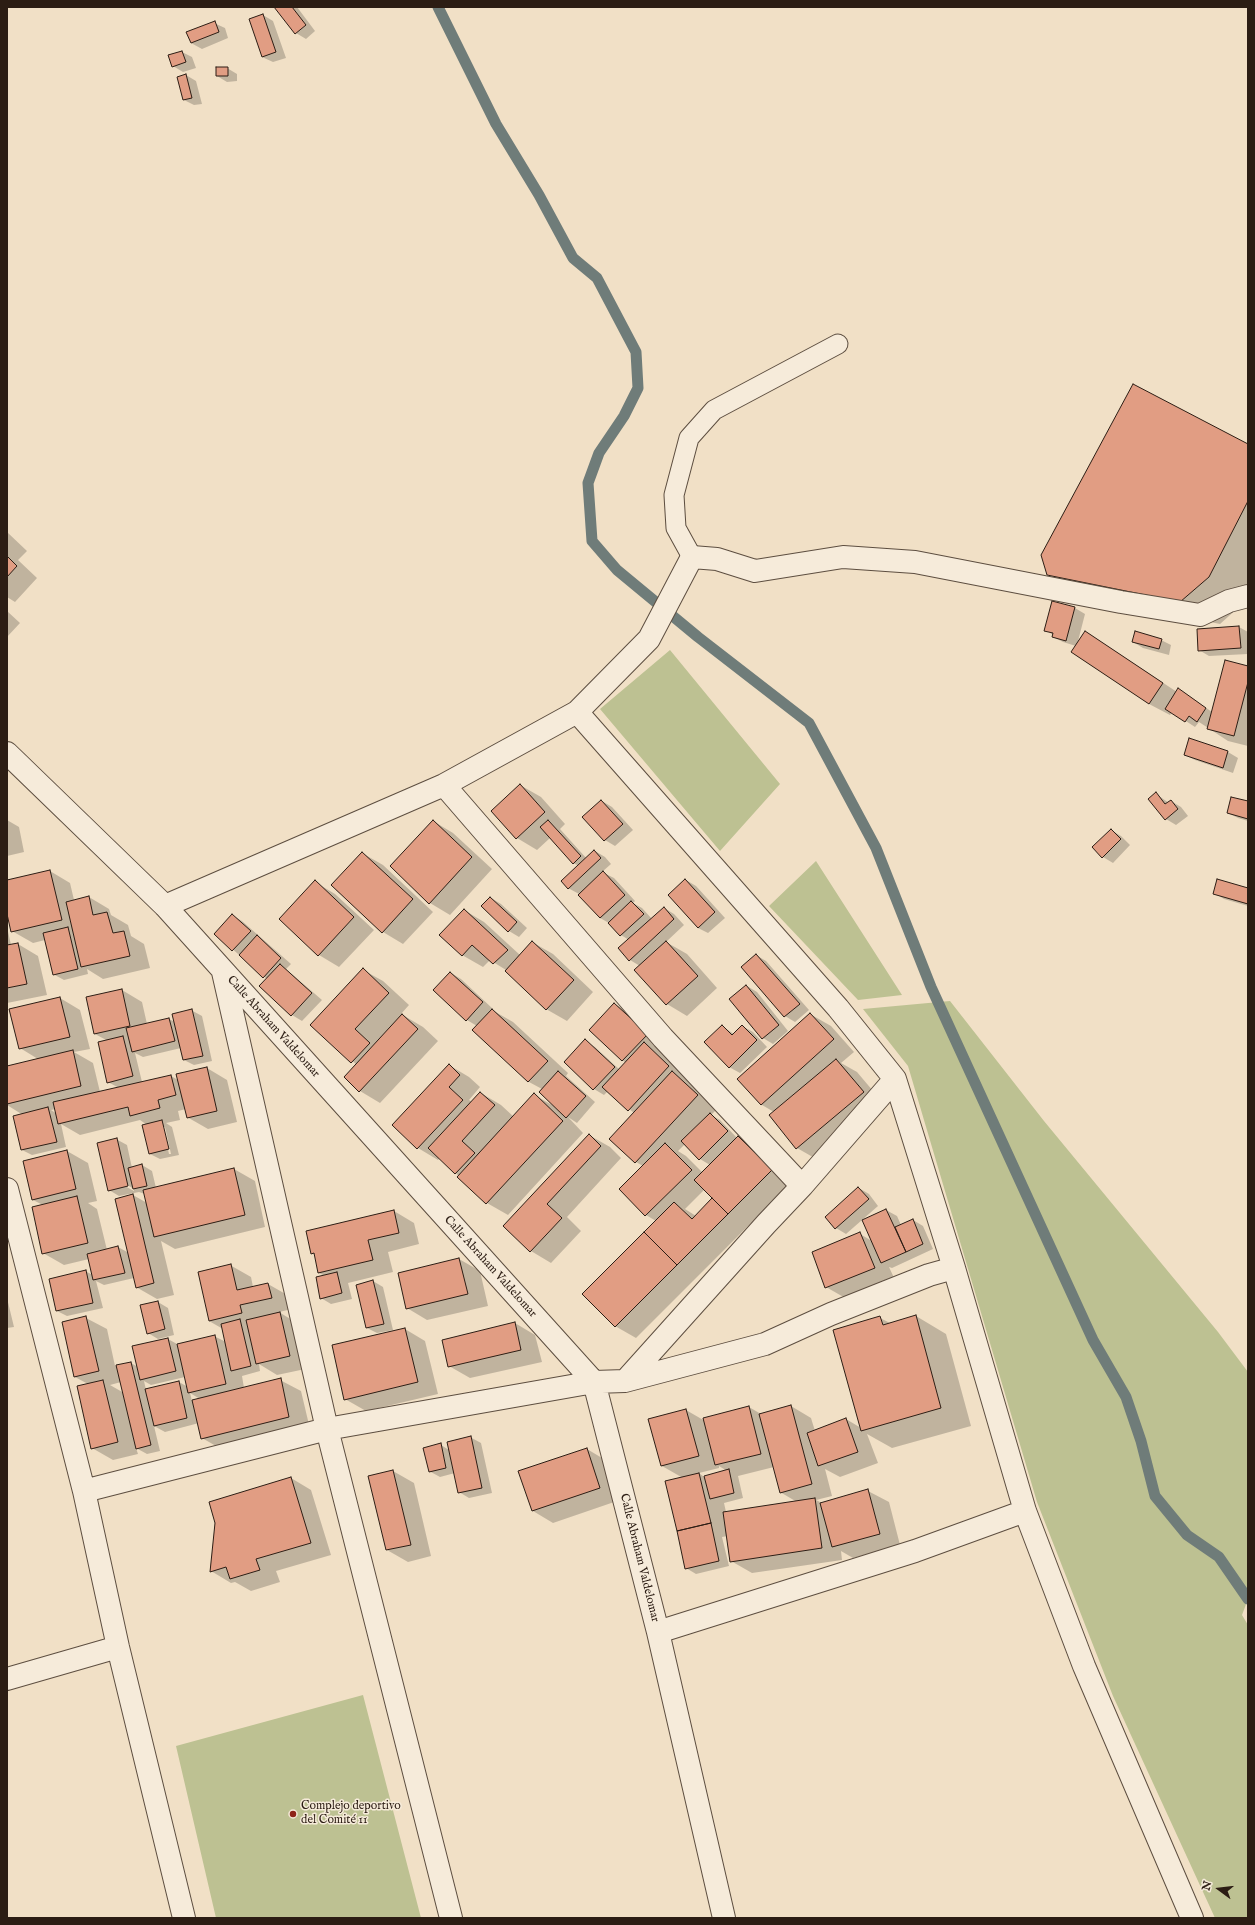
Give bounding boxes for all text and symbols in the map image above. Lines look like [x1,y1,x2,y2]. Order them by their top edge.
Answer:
street label: Calle Abraham Valdelomar [224,973,322,1081]
street label: Calle Abraham Valdelomar [441,1213,539,1321]
street label: Calle Abraham Valdelomar [616,1492,662,1624]
place label: Complejo deportivo del Comité 11 [301,1800,401,1828]
marker: Complejo deportivo del Comité 11 [288,1809,298,1819]
north arrow [1199,1869,1239,1909]
text: N [1199,1879,1215,1892]

